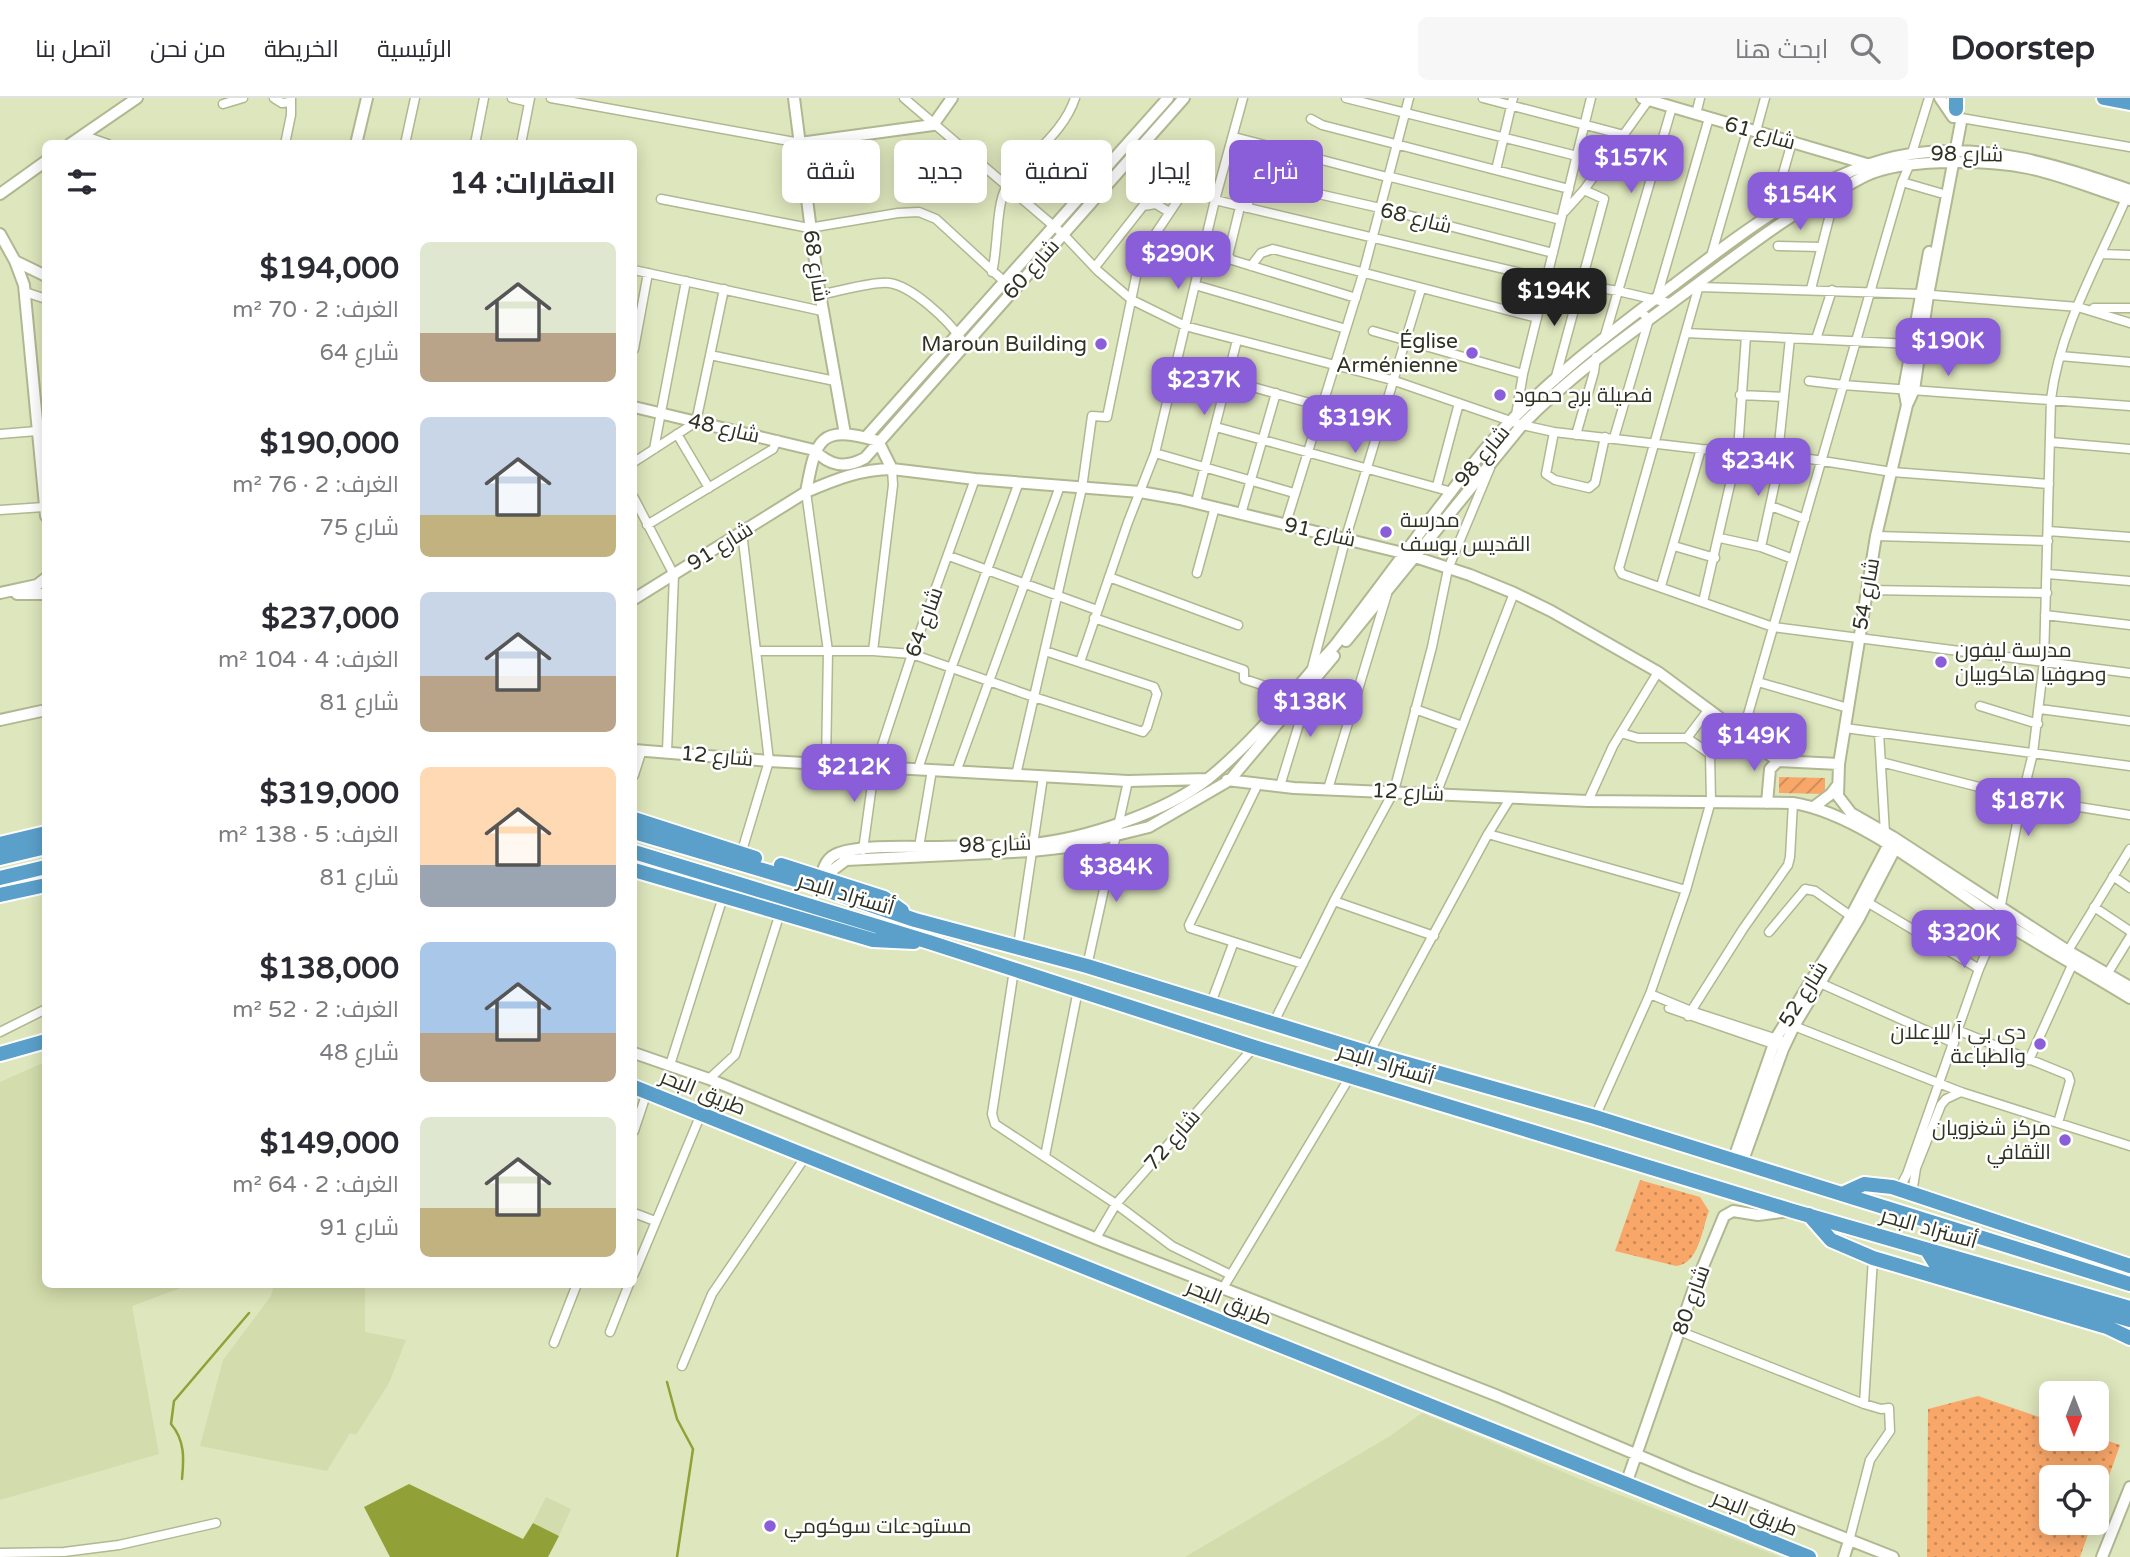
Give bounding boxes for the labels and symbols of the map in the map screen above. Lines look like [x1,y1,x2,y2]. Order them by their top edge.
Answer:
street label: شارع 61 [1721,111,1798,156]
pin: $157K [1582,136,1680,195]
street label: شارع 98 [1930,141,2003,169]
pin: $154K [1751,172,1849,232]
street label: شارع 68 [1377,198,1454,240]
street label: شارع 68 [796,228,834,304]
pin: $290K [1129,232,1227,291]
street label: شارع 60 [998,234,1066,305]
pin: $194K [1505,268,1603,328]
pin: $190K [1899,318,1997,378]
place label: Église Arménienne [1336,329,1458,378]
place label: Maroun Building [921,332,1087,357]
marker: Maroun Building [1093,336,1109,352]
marker: Église Arménienne [1464,345,1480,361]
pin: $237K [1155,358,1253,417]
place label: فصيلة برج حمود [1514,383,1653,409]
marker: فصيلة برج حمود [1492,387,1508,403]
pin: $319K [1306,396,1404,455]
street label: شارع 48 [686,408,762,450]
street label: شارع 98 [1449,421,1516,493]
pin: $234K [1709,438,1807,498]
place label: مدرسة القديس يوسف [1400,508,1531,557]
street label: شارع 91 [1282,512,1358,554]
street label: شارع 91 [683,517,758,577]
marker: مدرسة القديس يوسف [1378,524,1394,540]
street label: شارع 54 [1848,556,1886,632]
street label: شارع 64 [900,584,950,661]
place label: مدرسة ليفون وصوفيا هاكوبيان [1955,638,2107,687]
marker: مدرسة ليفون وصوفيا هاكوبيان [1933,654,1949,670]
pin: $138K [1261,680,1359,739]
pin: $149K [1705,714,1803,773]
street label: شارع 12 [680,741,754,773]
pin: $212K [805,744,903,804]
street label: شارع 12 [1371,778,1445,808]
pin: $187K [1979,778,2077,838]
street label: شارع 98 [958,831,1032,859]
pin: $384K [1067,844,1165,904]
street label: أتستراد البحر [794,867,897,921]
pin: $320K [1915,910,2013,970]
street label: شارع 52 [1774,957,1834,1032]
place label: دي بي آ للإعلان والطباعة [1890,1020,2026,1069]
marker: دي بي آ للإعلان والطباعة [2032,1036,2048,1052]
street label: أتستراد البحر [1334,1037,1437,1091]
street label: طريق البحر [655,1064,749,1121]
street label: شارع 72 [1139,1105,1206,1177]
place label: مركز شغزويان الثقافي [1932,1116,2051,1168]
marker: مركز شغزويان الثقافي [2057,1132,2073,1148]
street label: أتستراد البحر [1877,1201,1980,1254]
street label: شارع 80 [1667,1262,1717,1339]
street label: طريق البحر [1181,1274,1275,1331]
north arrow [2039,1381,2109,1451]
street label: طريق البحر [1707,1485,1801,1542]
place label: مستودعات سوكومي [784,1514,972,1542]
marker: مستودعات سوكومي [762,1518,778,1534]

